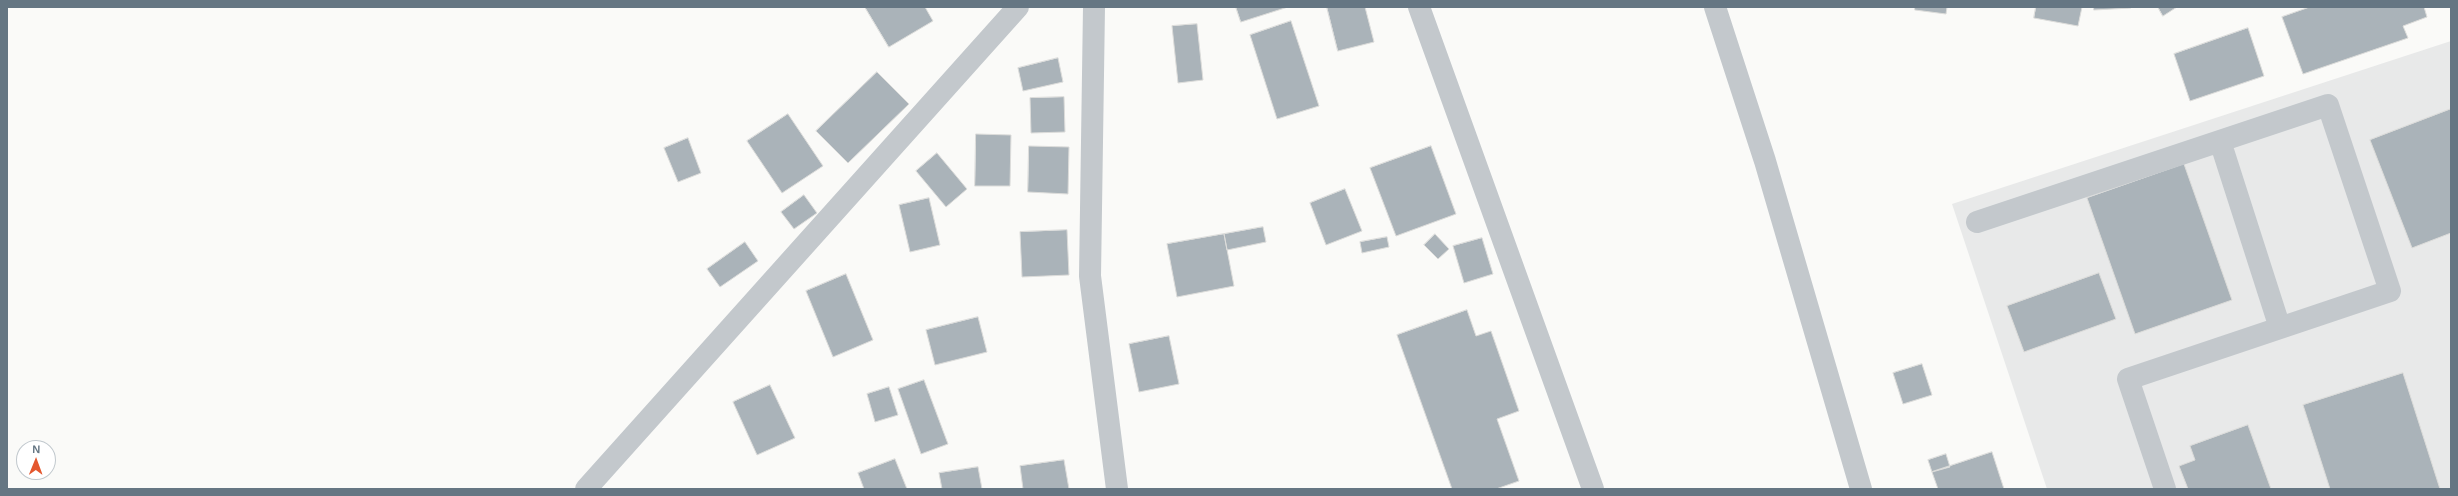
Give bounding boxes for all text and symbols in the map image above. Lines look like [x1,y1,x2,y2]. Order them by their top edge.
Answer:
north arrow [16,440,56,480]
text: N [32,443,40,455]

